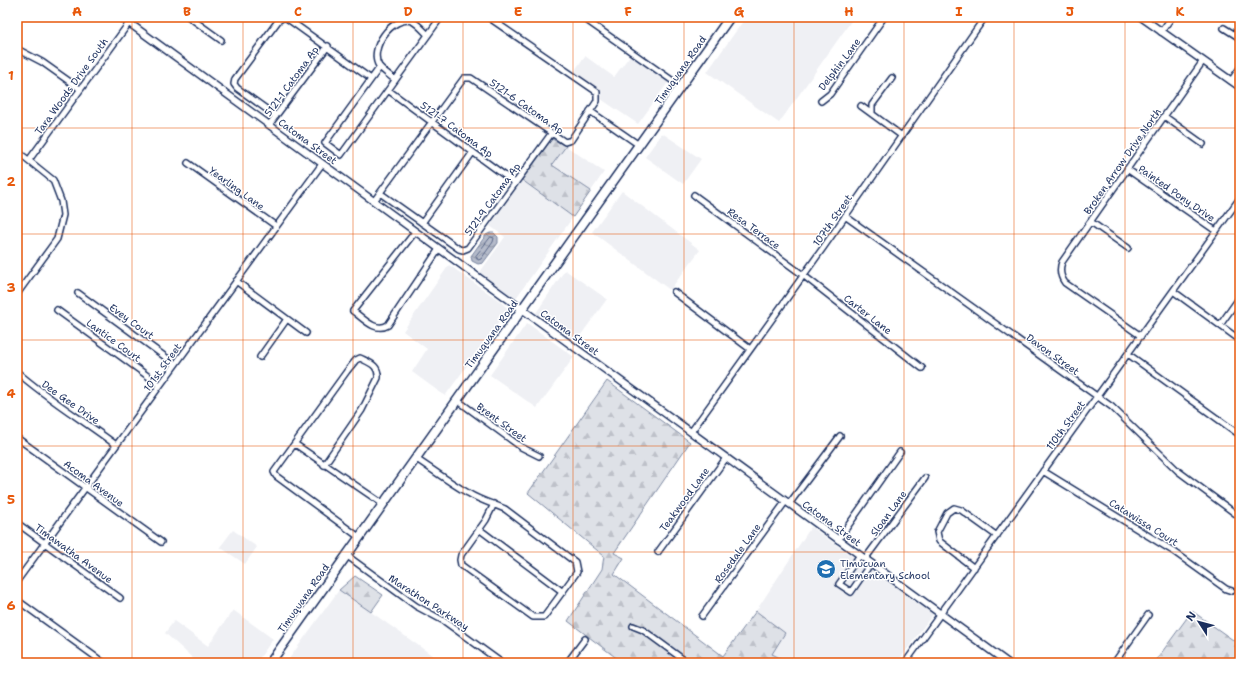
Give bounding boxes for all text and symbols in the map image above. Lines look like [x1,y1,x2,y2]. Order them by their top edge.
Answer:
text: A [72,3,82,20]
text: B [183,3,191,20]
text: C [294,3,302,20]
text: D [403,3,413,20]
text: E [514,3,523,20]
text: F [624,3,632,20]
text: G [734,3,745,20]
text: H [844,3,854,20]
text: I [955,3,963,20]
text: J [1066,3,1074,20]
text: K [1176,3,1185,20]
street label: Timuquana Road [652,33,709,107]
street label: Tara Woods Drive South [32,35,111,137]
street label: Delphin Lane [815,35,864,93]
street label: 5121-1 Catoma Ap [261,43,322,119]
text: 1 [8,67,14,84]
street label: 5121-6 Catoma Ap [487,76,567,137]
street label: 5121-7 Catoma Ap [418,99,496,160]
street label: Broken Arrow Drive North [1081,106,1164,217]
street label: Catoma Street [276,116,340,167]
street label: 5121-9 Catoma Ap [462,160,523,238]
street label: Painted Pony Drive [1136,162,1218,225]
street label: Yearling Lane [206,164,267,213]
text: 2 [6,173,16,190]
street label: 107th Street [810,192,855,249]
street label: Resa Terrace [725,205,783,252]
text: 3 [6,279,16,296]
street label: Carter Lane [841,292,895,337]
street label: Timuquana Road [462,297,521,371]
street label: Evey Court [107,301,157,342]
street label: Catoma Street [538,307,602,358]
street label: Lantice Court [84,316,144,365]
street label: Davon Street [1024,331,1082,378]
street label: 101st Street [141,341,184,394]
street label: Dee Gee Drive [39,378,103,427]
text: 4 [6,385,16,402]
street label: 110th Street [1043,398,1088,453]
street label: Brent Street [474,400,529,445]
street label: Acoma Avenue [61,457,127,510]
street label: Teakwood Lane [657,464,712,534]
street label: Sloan Lane [867,488,910,539]
text: 5 [7,491,15,508]
street label: Catawissa Court [1107,496,1181,549]
street label: Catoma Street [800,498,864,549]
street label: Timawatha Avenue [32,521,115,586]
street label: Rosedale Lane [711,521,764,586]
place label: Timucuan Elementary School [840,557,930,582]
school or university icon: Timucuan Elementary School [815,558,837,580]
street label: Timuquana Road [275,561,332,635]
street label: Marathon Parkway [386,572,472,633]
text: 6 [6,597,16,614]
north arrow [1179,602,1219,642]
text: N [1183,608,1200,624]

